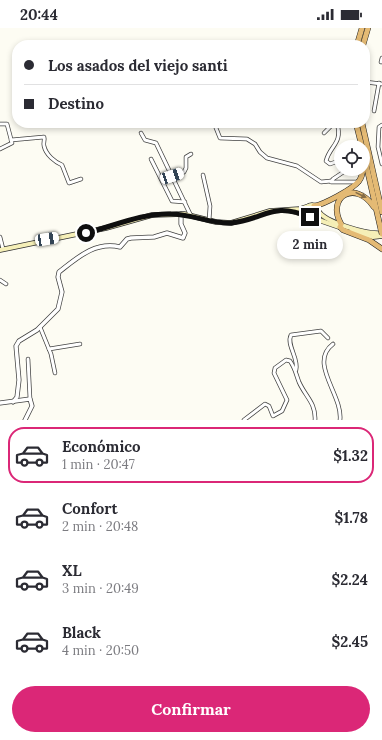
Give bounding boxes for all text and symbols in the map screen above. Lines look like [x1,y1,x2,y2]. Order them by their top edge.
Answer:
text: 20:44 [20,5,58,24]
text: Los asados del viejo santi [48,56,228,75]
text: Destino [48,94,104,113]
map controls [334,140,370,176]
button: locate [334,140,370,176]
car [159,167,185,185]
one-way arrow [356,192,367,198]
route end [301,208,319,226]
route start [77,224,95,242]
car [34,231,60,247]
callout: 2 min [277,231,343,259]
text: 2 min [293,236,327,253]
icon: car [14,437,50,473]
text: Económico [62,437,141,456]
text: $1.32 [333,446,368,465]
text: 1 min · 20:47 [62,456,135,473]
icon: car [14,499,50,535]
text: Confort [62,499,118,518]
text: $1.78 [334,508,368,527]
text: 2 min · 20:48 [62,518,138,535]
icon: car [14,561,50,597]
text: XL [62,561,82,580]
text: $2.24 [331,570,368,589]
text: 3 min · 20:49 [62,580,139,597]
icon: car [14,623,50,659]
text: Black [62,623,101,642]
text: $2.45 [331,632,368,651]
text: 4 min · 20:50 [62,642,139,659]
button: Confirmar [12,686,370,732]

